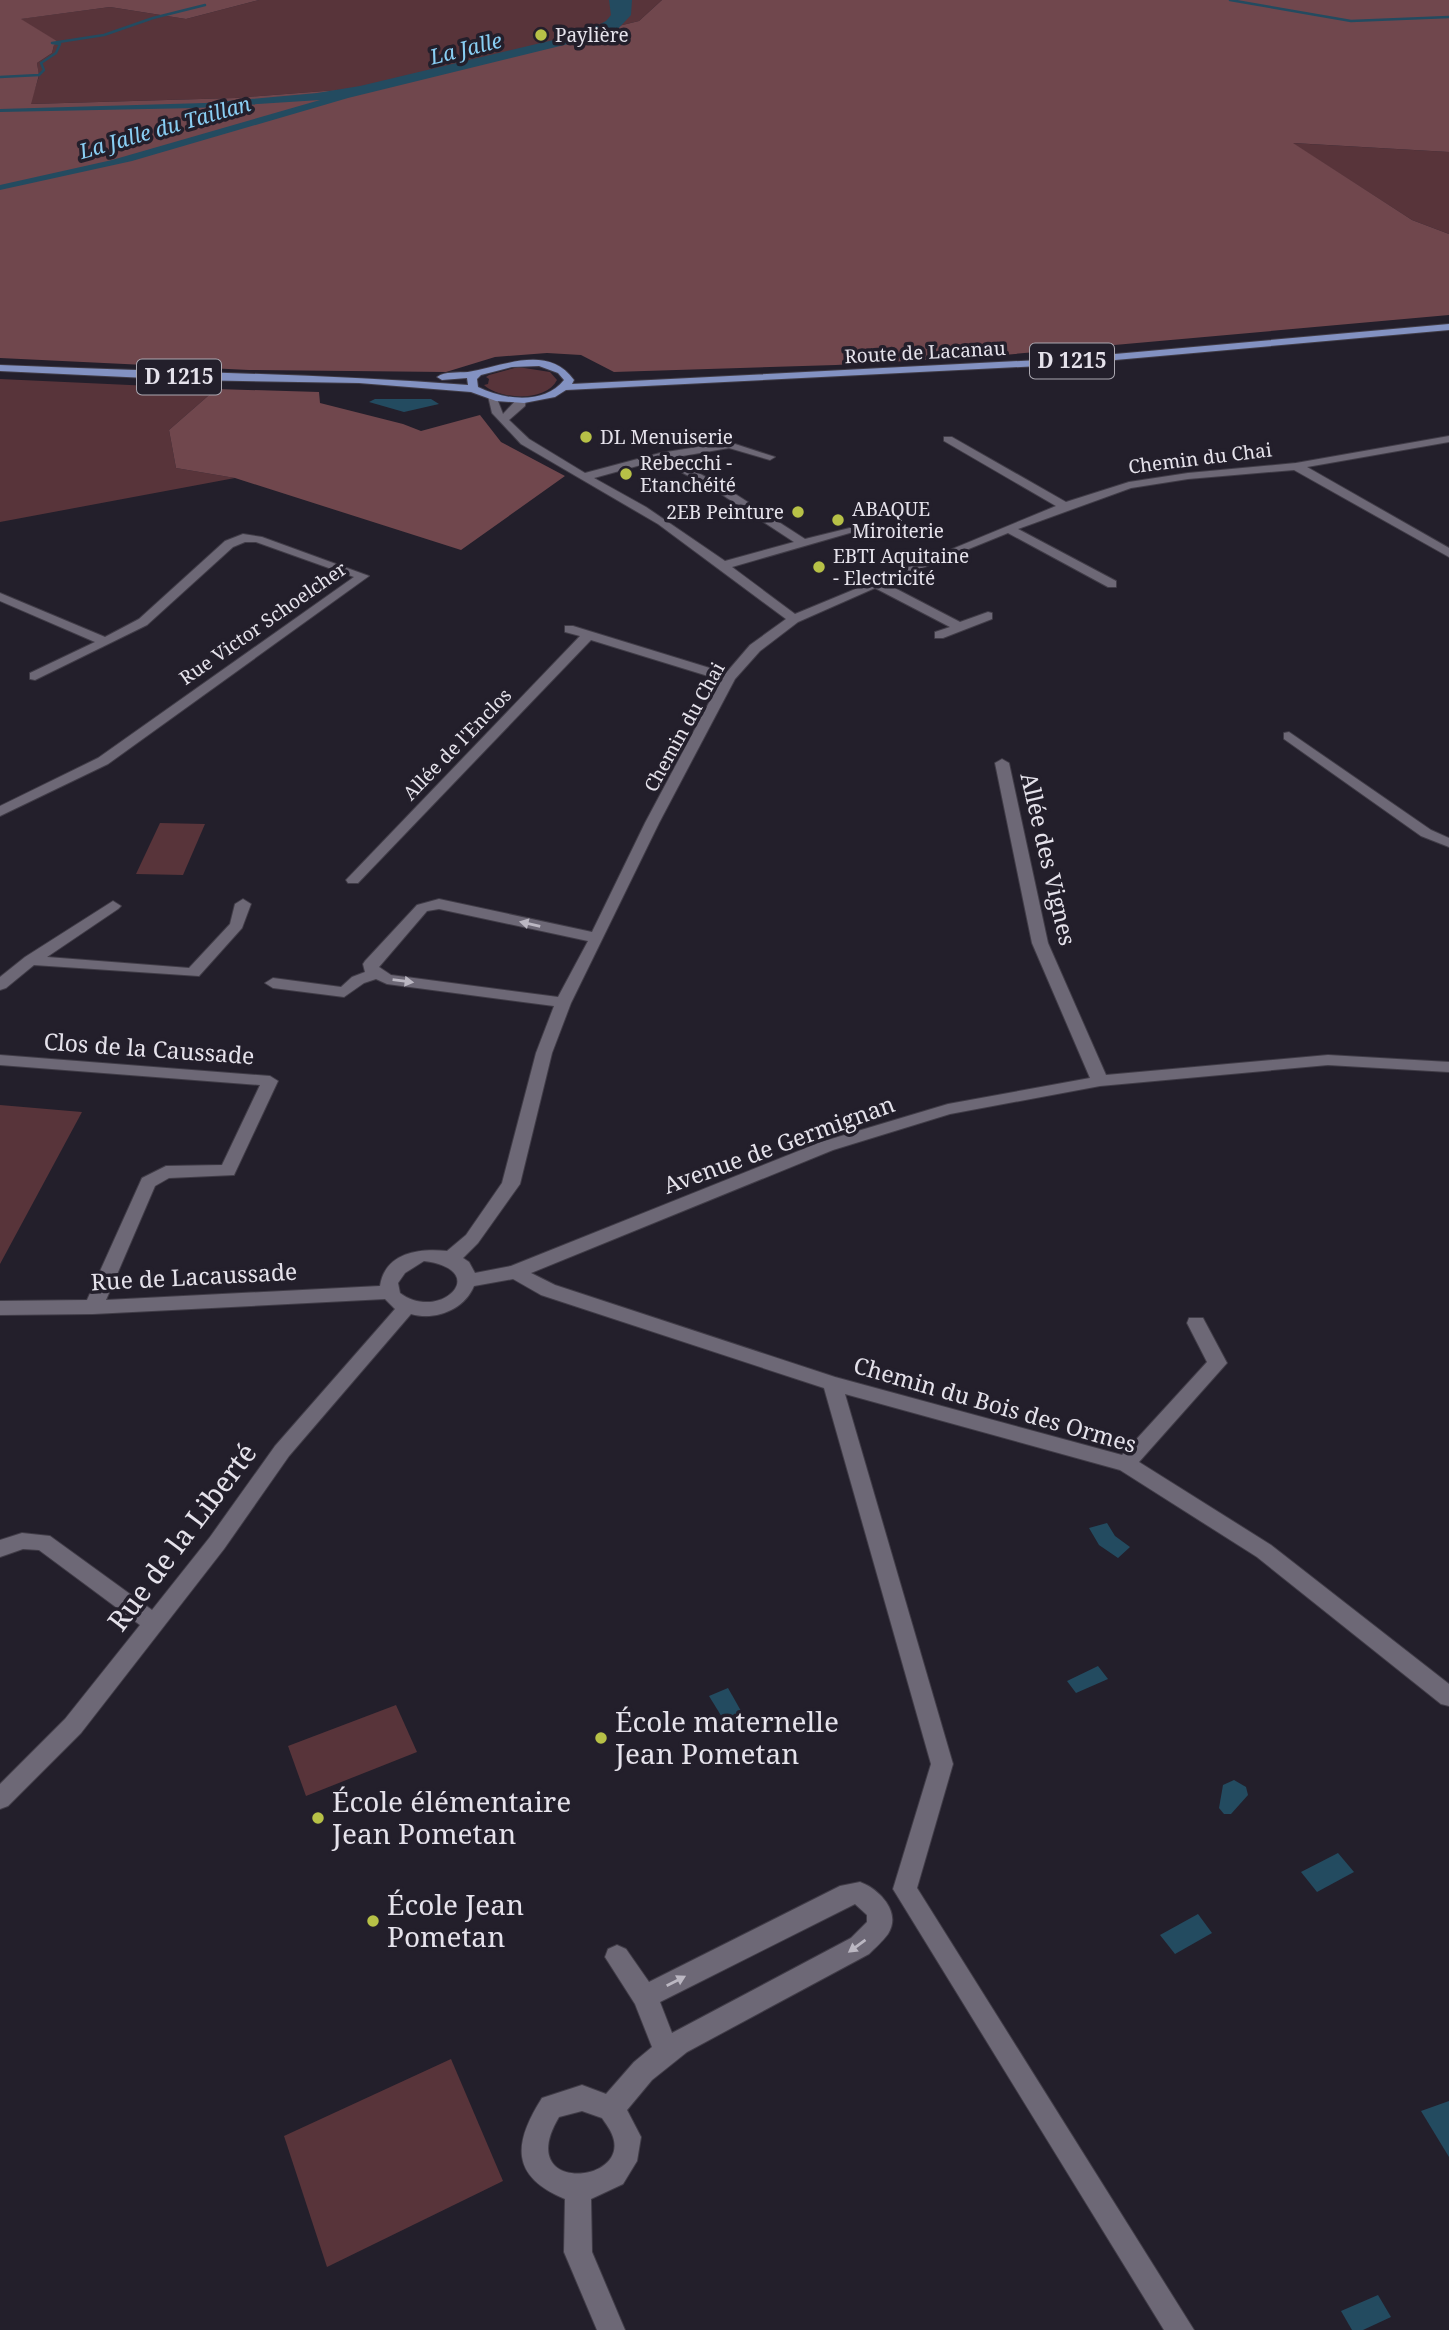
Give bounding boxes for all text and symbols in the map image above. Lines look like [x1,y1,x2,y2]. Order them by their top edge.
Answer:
place label: Paylière [555,22,629,48]
water label: La Jalle [426,26,505,71]
marker: Paylière [533,27,549,43]
water label: La Jalle du Taillan [75,89,254,165]
street label: Route de Lacanau [844,335,1006,369]
road number: D 1215 [1030,344,1114,378]
road number: D 1215 [137,360,221,394]
place label: DL Menuiserie [600,424,733,450]
marker: DL Menuiserie [578,429,594,445]
street label: Chemin du Chai [1127,436,1273,480]
place label: Rebecchi - Etanchéité [640,450,736,498]
marker: Rebecchi - Etanchéité [618,466,634,482]
place label: ABAQUE Miroiterie [852,496,944,544]
place label: 2EB Peinture [666,499,784,525]
marker: 2EB Peinture [790,504,806,520]
marker: ABAQUE Miroiterie [830,512,846,528]
place label: EBTI Aquitaine - Electricité [833,543,969,591]
street label: Rue Victor Schoelcher [174,555,352,691]
marker: EBTI Aquitaine - Electricité [811,559,827,575]
street label: Chemin du Chai [638,658,730,796]
street label: Allée de l'Enclos [397,682,517,806]
street label: Allée des Vignes [1014,769,1084,948]
one-way arrow [519,918,541,929]
one-way arrow [392,975,414,986]
street label: Clos de la Caussade [43,1025,255,1071]
street label: Avenue de Germignan [658,1087,899,1201]
street label: Rue de Lacaussade [90,1255,298,1297]
street label: Chemin du Bois des Ormes [850,1348,1140,1460]
street label: Rue de la Liberté [98,1435,264,1638]
place label: École maternelle Jean Pometan [614,1702,839,1772]
marker: École maternelle Jean Pometan [593,1730,609,1746]
place label: École élémentaire Jean Pometan [331,1782,571,1852]
marker: École élémentaire Jean Pometan [310,1810,326,1826]
place label: École Jean Pometan [387,1885,524,1955]
marker: École Jean Pometan [365,1913,381,1929]
one-way arrow [848,1939,866,1953]
one-way arrow [666,1976,686,1987]

